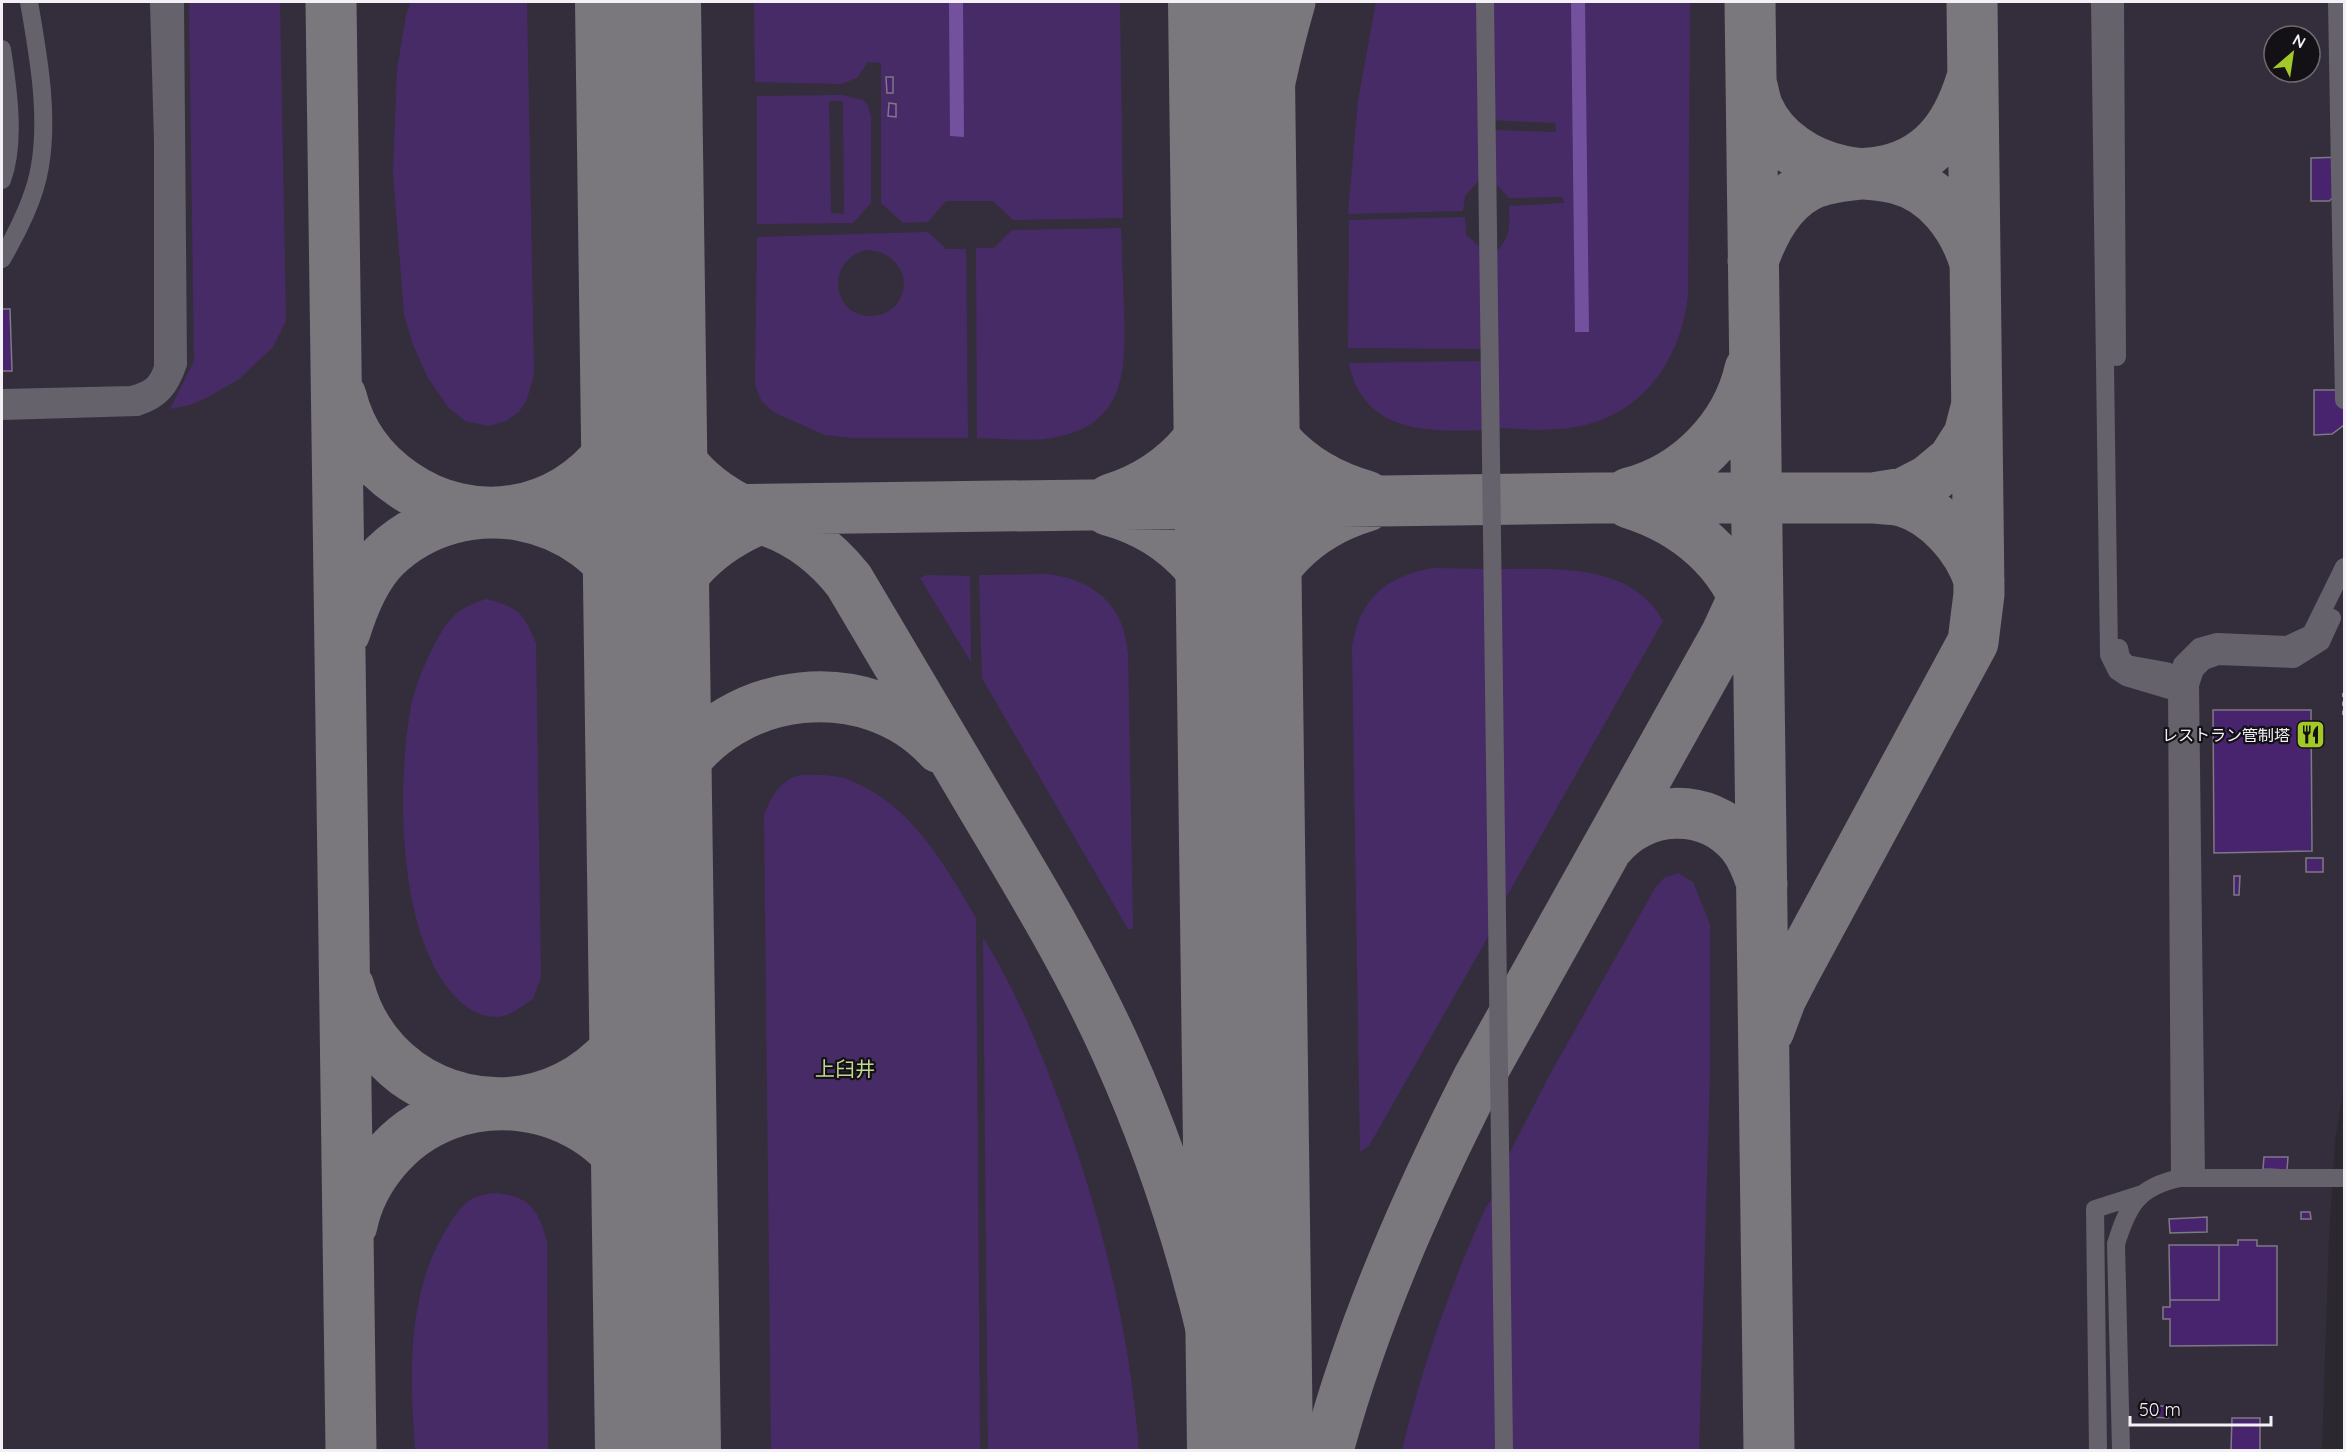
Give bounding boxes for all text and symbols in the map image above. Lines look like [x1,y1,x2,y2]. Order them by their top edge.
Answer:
north arrow [2262,24,2322,84]
text: N [2289,29,2309,52]
restaurant icon: レストラン管制塔 [2295,719,2327,751]
place label: レストラン管制塔 [2162,725,2290,745]
district label: 上臼井 [815,1056,875,1081]
scale bar [2130,1389,2271,1427]
text: 50 m [2139,1398,2181,1421]

